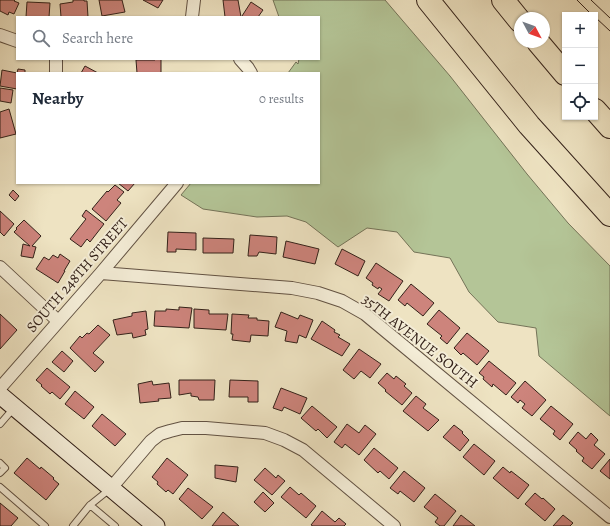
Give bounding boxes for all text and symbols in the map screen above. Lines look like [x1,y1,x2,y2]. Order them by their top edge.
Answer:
north arrow [514,12,550,48]
map controls [562,12,598,120]
button: + [562,12,598,48]
search box [16,16,320,60]
icon: search [30,27,52,49]
text: Search here [62,28,133,48]
button: − [562,48,598,84]
button: locate [562,84,598,120]
text: Nearby [32,87,83,110]
text: 0 results [259,90,304,107]
street label: SOUTH 248TH STREET [22,213,133,337]
street label: 35TH AVENUE SOUTH [358,289,482,393]

